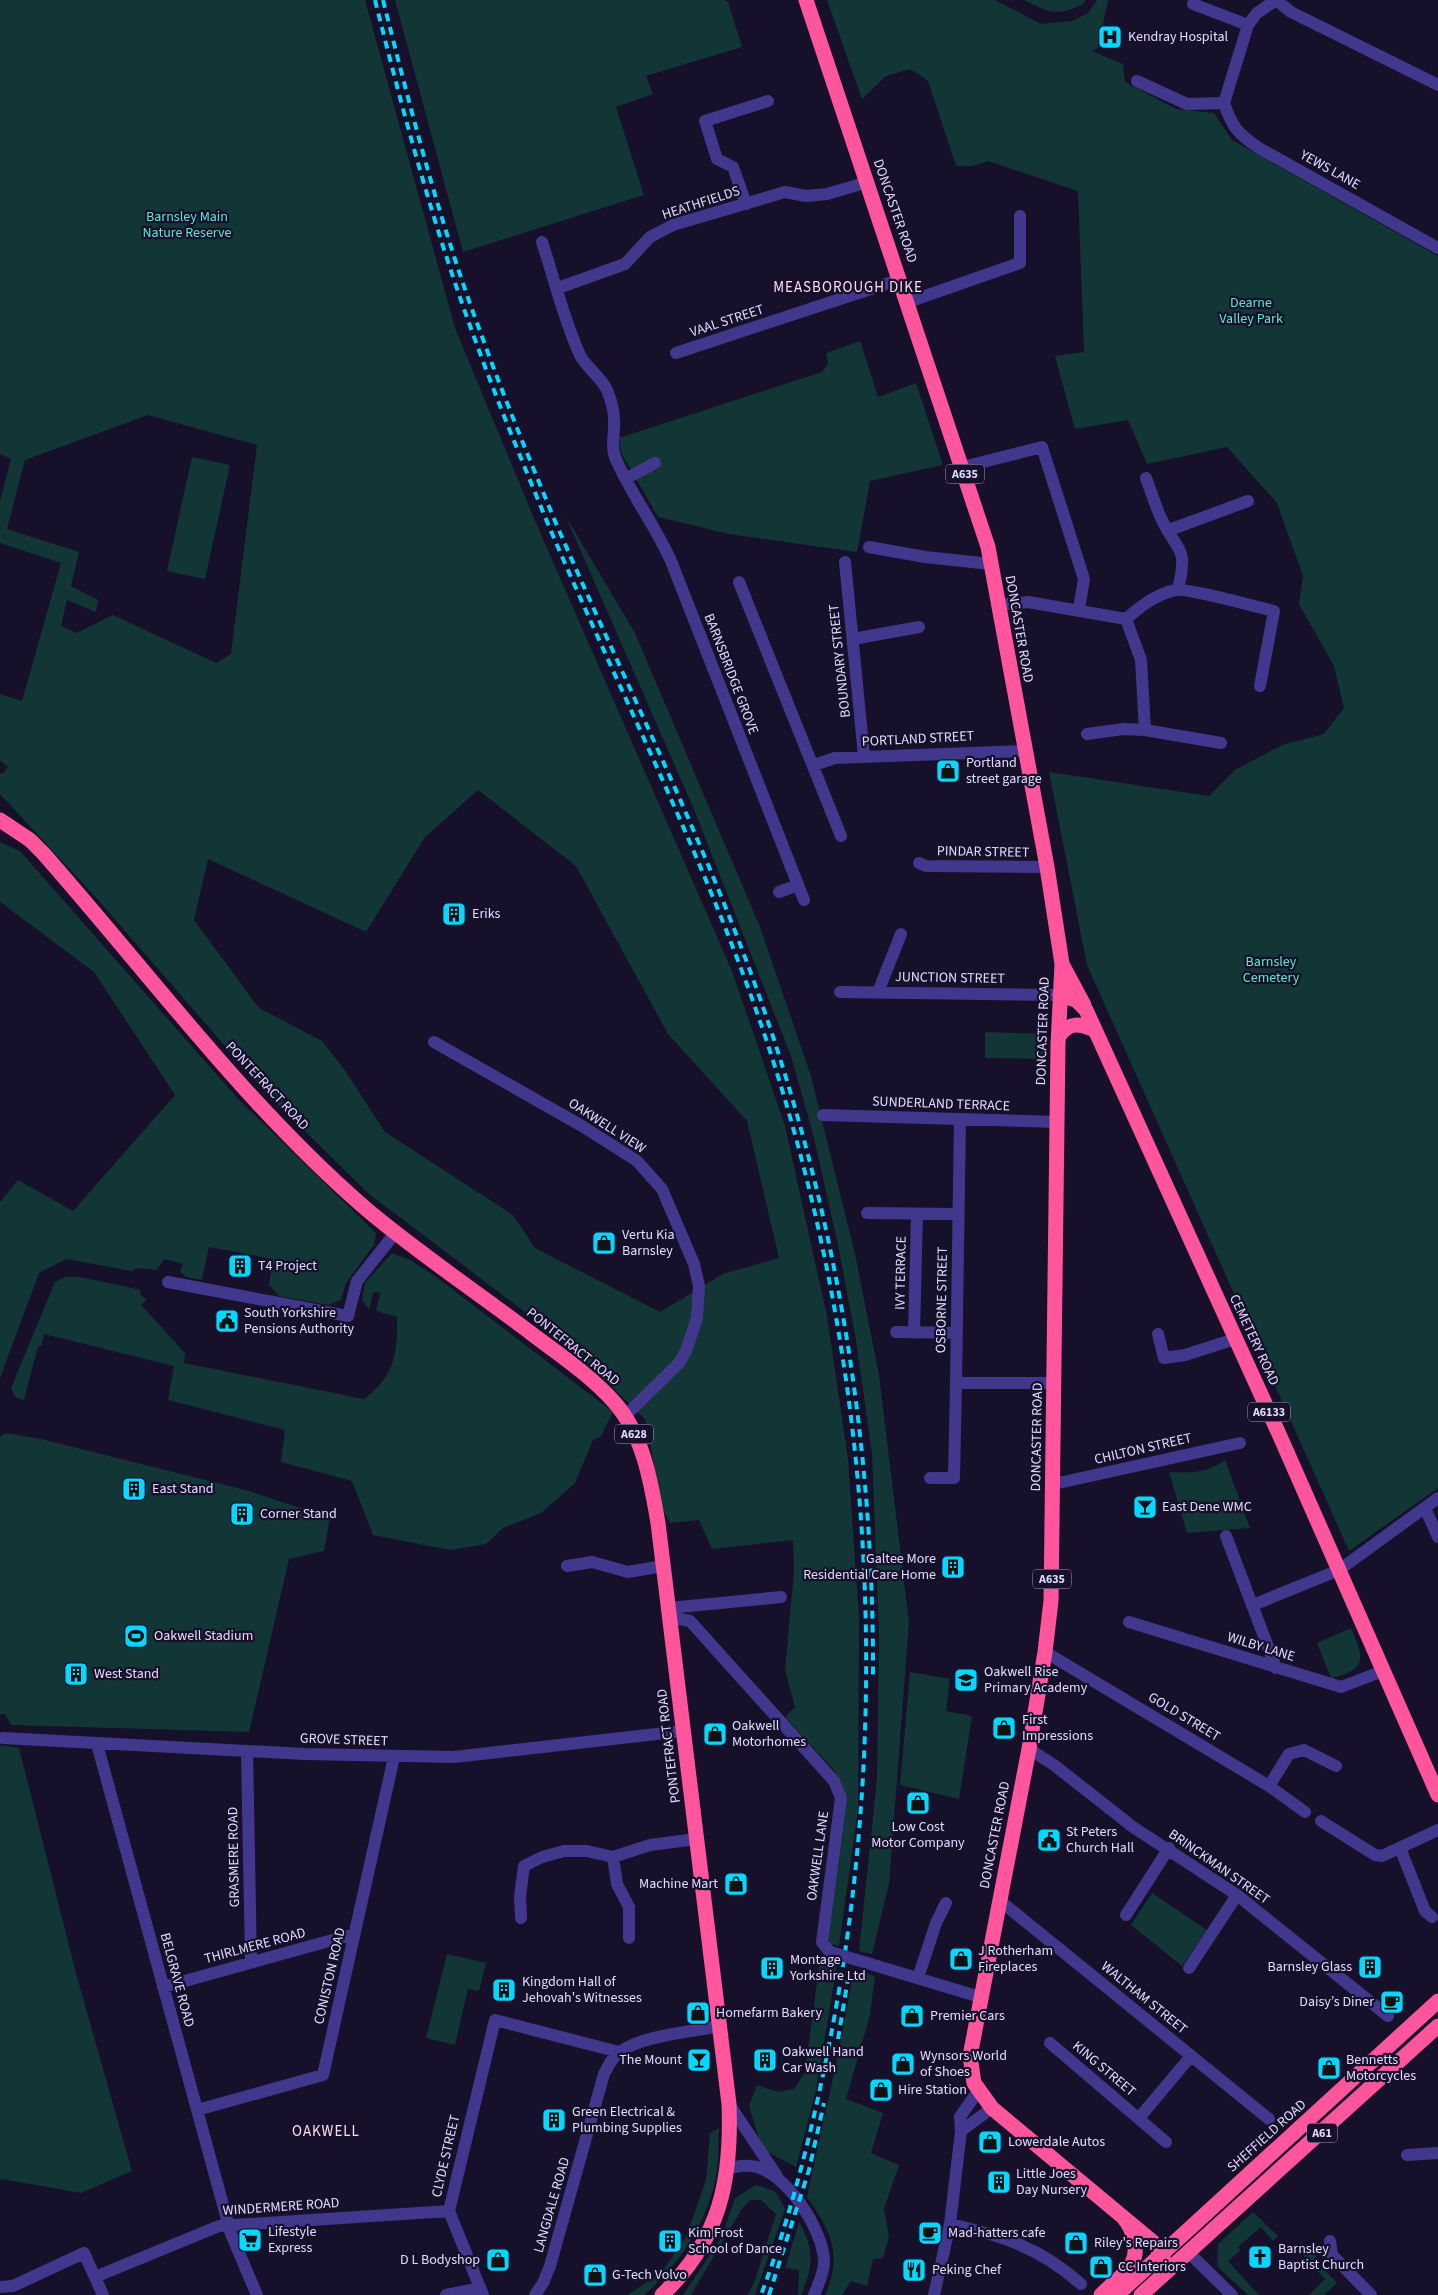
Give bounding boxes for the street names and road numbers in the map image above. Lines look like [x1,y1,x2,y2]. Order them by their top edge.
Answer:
street label: YEWS LANE [1295,145,1364,195]
street label: DONCASTER ROAD [868,156,922,266]
street label: HEATHFIELDS [659,181,743,225]
street label: VAAL STREET [687,299,767,342]
road number: A635 [946,464,984,484]
street label: DONCASTER ROAD [1000,574,1038,684]
street label: BOUNDARY STREET [824,603,856,719]
street label: BARNSBRIDGE GROVE [699,611,763,737]
street label: PORTLAND STREET [861,726,975,752]
street label: PINDAR STREET [937,841,1030,863]
street label: JUNCTION STREET [895,967,1006,989]
street label: DONCASTER ROAD [1031,976,1055,1086]
street label: PONTEFRACT ROAD [221,1037,313,1135]
street label: SUNDERLAND TERRACE [872,1092,1010,1116]
street label: OAKWELL VIEW [564,1093,650,1159]
street label: IVY TERRACE [890,1236,912,1310]
street label: OSBORNE STREET [931,1246,953,1353]
street label: CEMETERY ROAD [1224,1291,1284,1389]
street label: PONTEFRACT ROAD [522,1303,624,1391]
street label: DONCASTER ROAD [1026,1382,1048,1492]
road number: A6133 [1248,1402,1290,1421]
road number: A628 [615,1425,653,1444]
street label: CHILTON STREET [1092,1428,1194,1470]
road number: A635 [1033,1570,1071,1588]
street label: WILBY LANE [1225,1627,1297,1667]
street label: PONTEFRACT ROAD [652,1688,686,1804]
street label: GOLD STREET [1144,1688,1224,1747]
street label: GROVE STREET [300,1728,389,1752]
street label: DONCASTER ROAD [975,1780,1015,1890]
street label: GRASMERE ROAD [223,1806,245,1908]
street label: OAKWELL LANE [802,1810,834,1902]
street label: BRINCKMAN STREET [1164,1825,1274,1910]
street label: THIRLMERE ROAD [202,1923,308,1969]
street label: CONISTON ROAD [309,1926,351,2026]
street label: BELGRAVE ROAD [155,1931,199,2029]
street label: WALTHAM STREET [1097,1957,1192,2039]
street label: KING STREET [1068,2037,1140,2102]
street label: SHEFFIELD ROAD [1223,2095,1311,2177]
street label: CLYDE STREET [427,2112,465,2199]
road number: A61 [1307,2124,1337,2142]
street label: LANGDALE ROAD [529,2155,575,2255]
street label: WINDERMERE ROAD [222,2193,340,2221]

